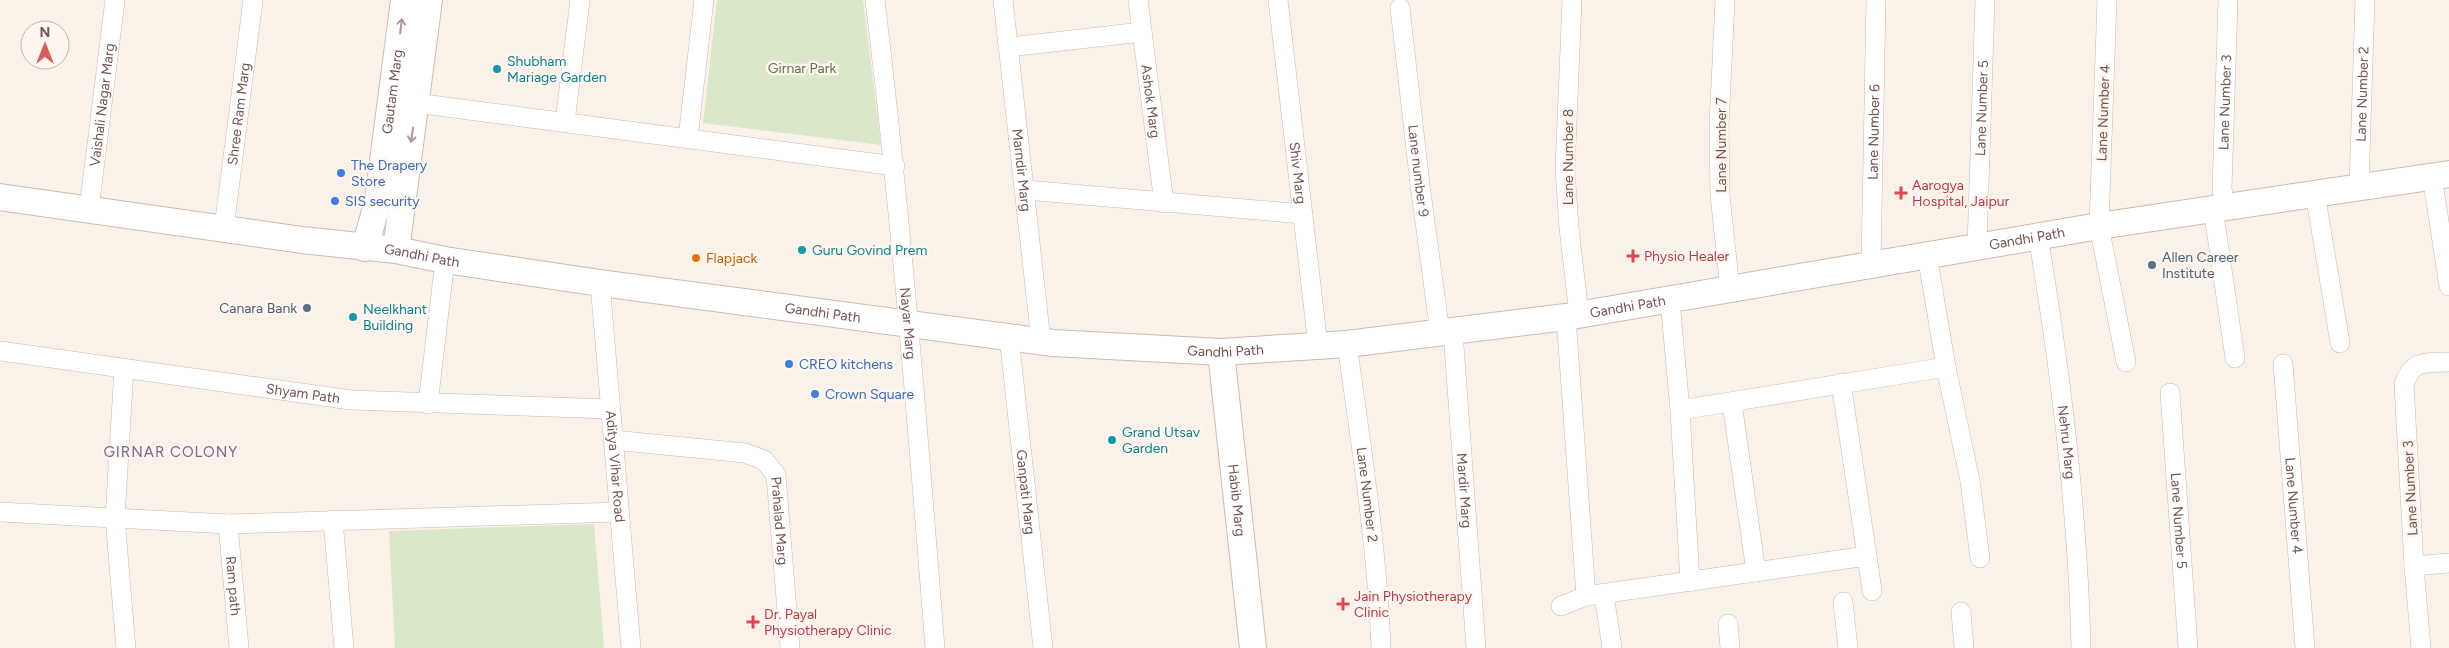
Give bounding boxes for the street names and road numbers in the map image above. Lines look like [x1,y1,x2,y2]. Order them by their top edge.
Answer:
street label: Vaishali Nagar Marg [86,42,119,168]
street label: Lane Number 2 [2352,46,2373,142]
street label: Gautam Marg [379,48,407,135]
street label: Lane Number 3 [2215,54,2235,150]
street label: Lane Number 5 [1972,60,1992,156]
street label: Shree Ram Marg [224,62,254,166]
street label: Ashok Marg [1137,63,1164,139]
street label: Lane Number 4 [2093,64,2114,162]
street label: Lane Number 6 [1865,84,1883,180]
street label: Lane Number 7 [1713,97,1730,193]
street label: Lane Number 8 [1560,109,1577,205]
street label: Lane number 9 [1404,124,1432,218]
street label: Marndir Marg [1008,128,1034,212]
street label: Shiv Marg [1285,141,1310,205]
street label: Gandhi Path [1988,224,2066,254]
street label: Gandhi Path [383,241,461,271]
street label: Nayar Marg [896,287,919,360]
street label: Gandhi Path [1589,292,1667,322]
street label: Gandhi Path [784,300,862,326]
street label: Gandhi Path [1187,341,1264,361]
street label: Shyam Path [265,380,341,407]
street label: Nehru Marg [2054,404,2079,480]
street label: Aditya Vihar Road [602,410,628,523]
street label: Lane Number 3 [2400,440,2421,536]
street label: Lane Number 2 [1353,446,1381,543]
street label: Ganpati Marg [1012,449,1039,535]
street label: Mardir Marg [1453,452,1475,529]
street label: Lane Number 4 [2281,457,2306,555]
street label: Habib Marg [1224,463,1249,537]
street label: Lane Number 5 [2167,472,2190,569]
street label: Prahalad Marg [767,476,791,566]
street label: Ram path [222,555,244,617]

